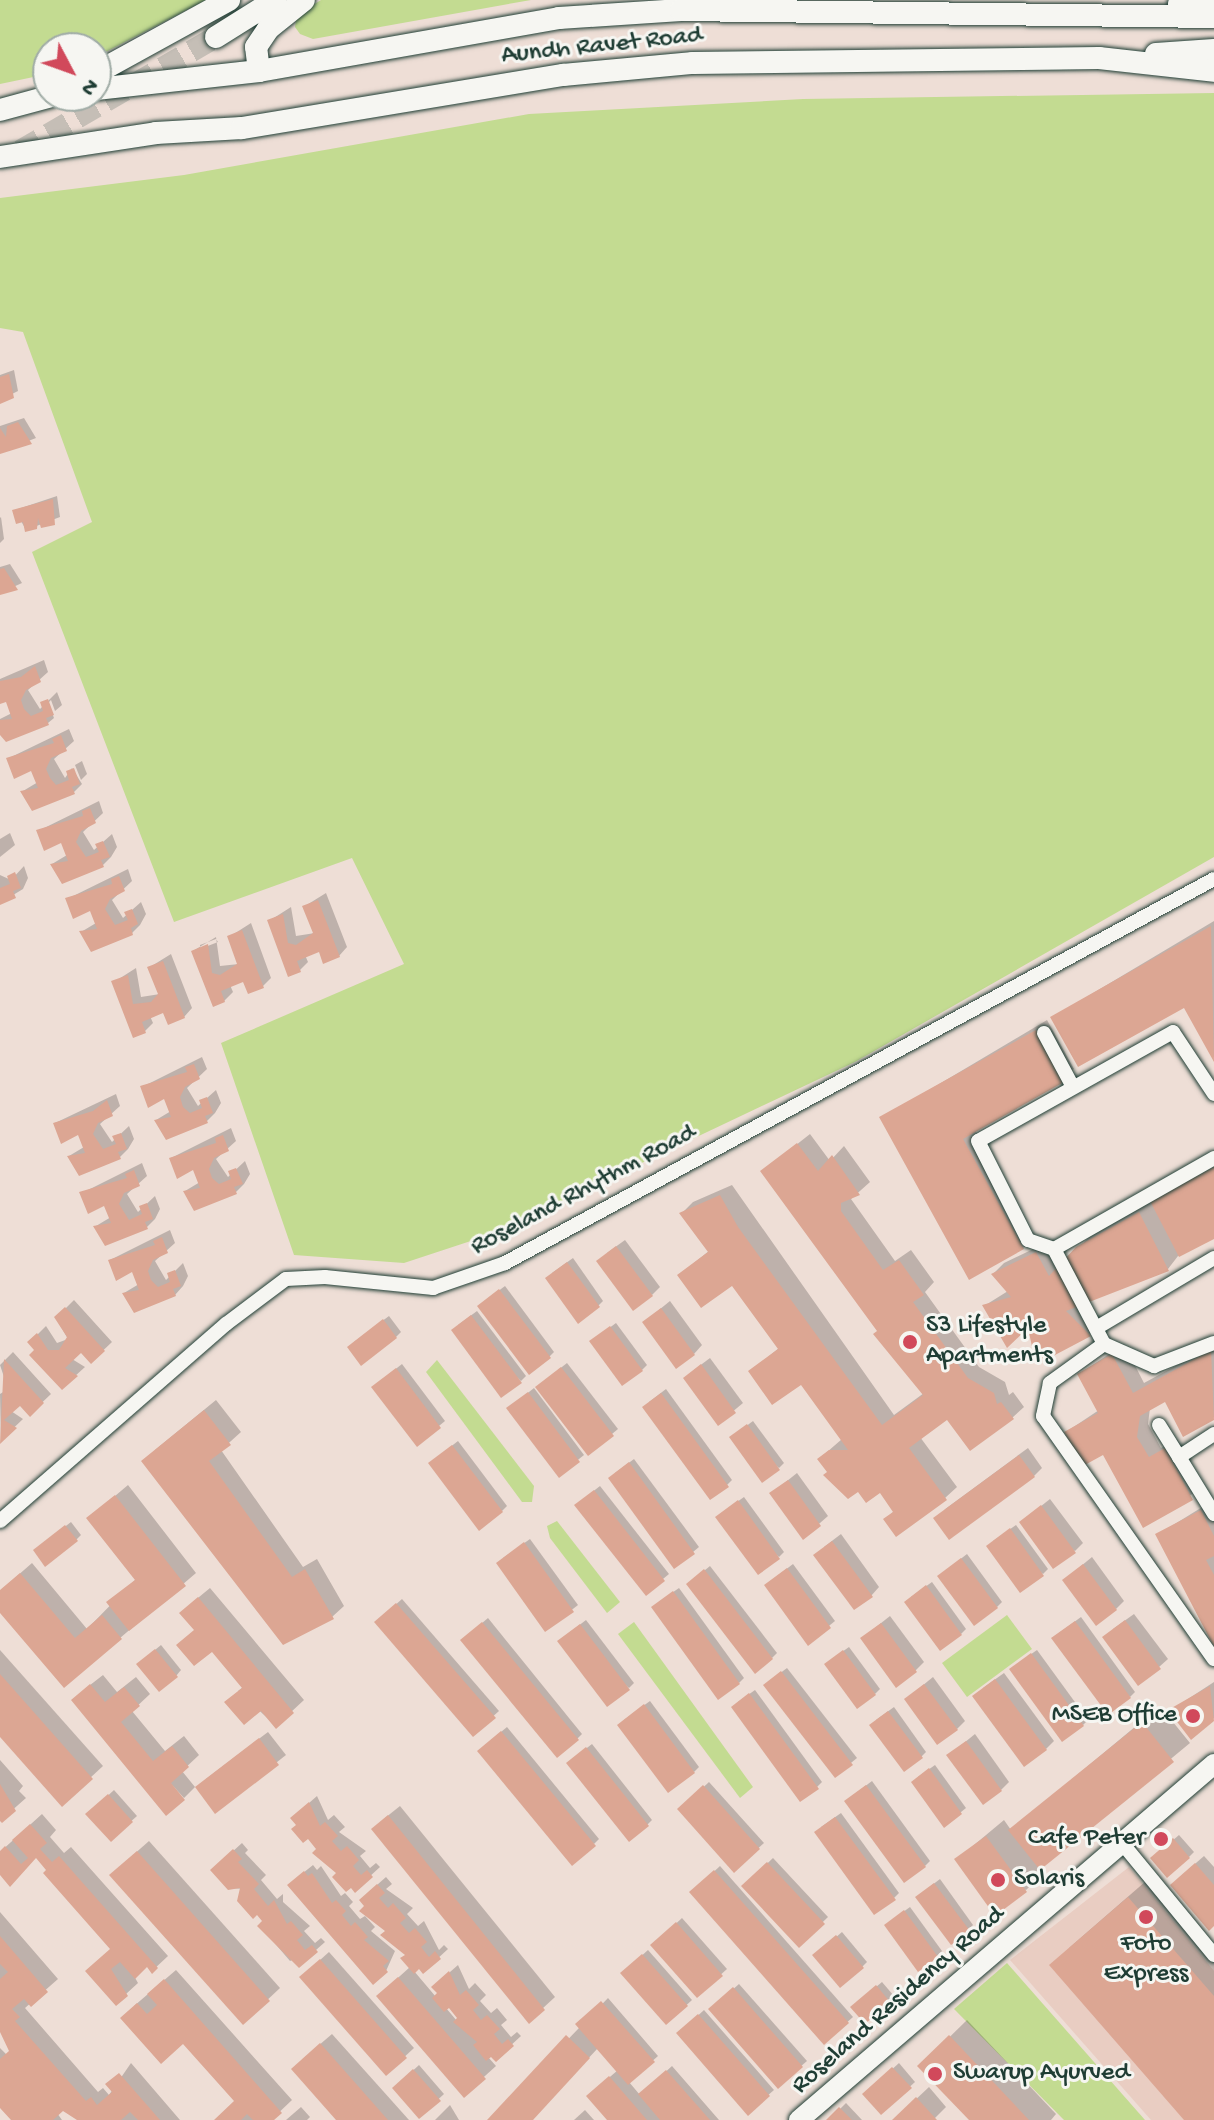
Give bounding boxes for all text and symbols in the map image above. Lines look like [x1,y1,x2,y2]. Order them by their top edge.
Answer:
street label: Aundh Ravet Road [500,21,704,73]
north arrow [32,32,112,112]
text: N [74,72,103,100]
street label: Roseland Rhythm Road [466,1118,702,1264]
place label: S3 Lifestyle Apartments [926,1311,1053,1372]
marker: S3 Lifestyle Apartments [901,1333,919,1351]
place label: MSEB Office [1052,1700,1177,1732]
marker: MSEB Office [1184,1707,1202,1725]
place label: Cafe Peter [1028,1823,1145,1855]
marker: Cafe Peter [1152,1830,1170,1848]
place label: Solaris [1014,1864,1084,1896]
marker: Solaris [989,1871,1007,1889]
street label: Roseland Residency Road [786,1900,1012,2102]
marker: Foto Express [1137,1908,1155,1926]
place label: Foto Express [1104,1929,1188,1990]
place label: Swarup Ayurved [953,2058,1130,2090]
marker: Swarup Ayurved [924,2063,946,2085]

